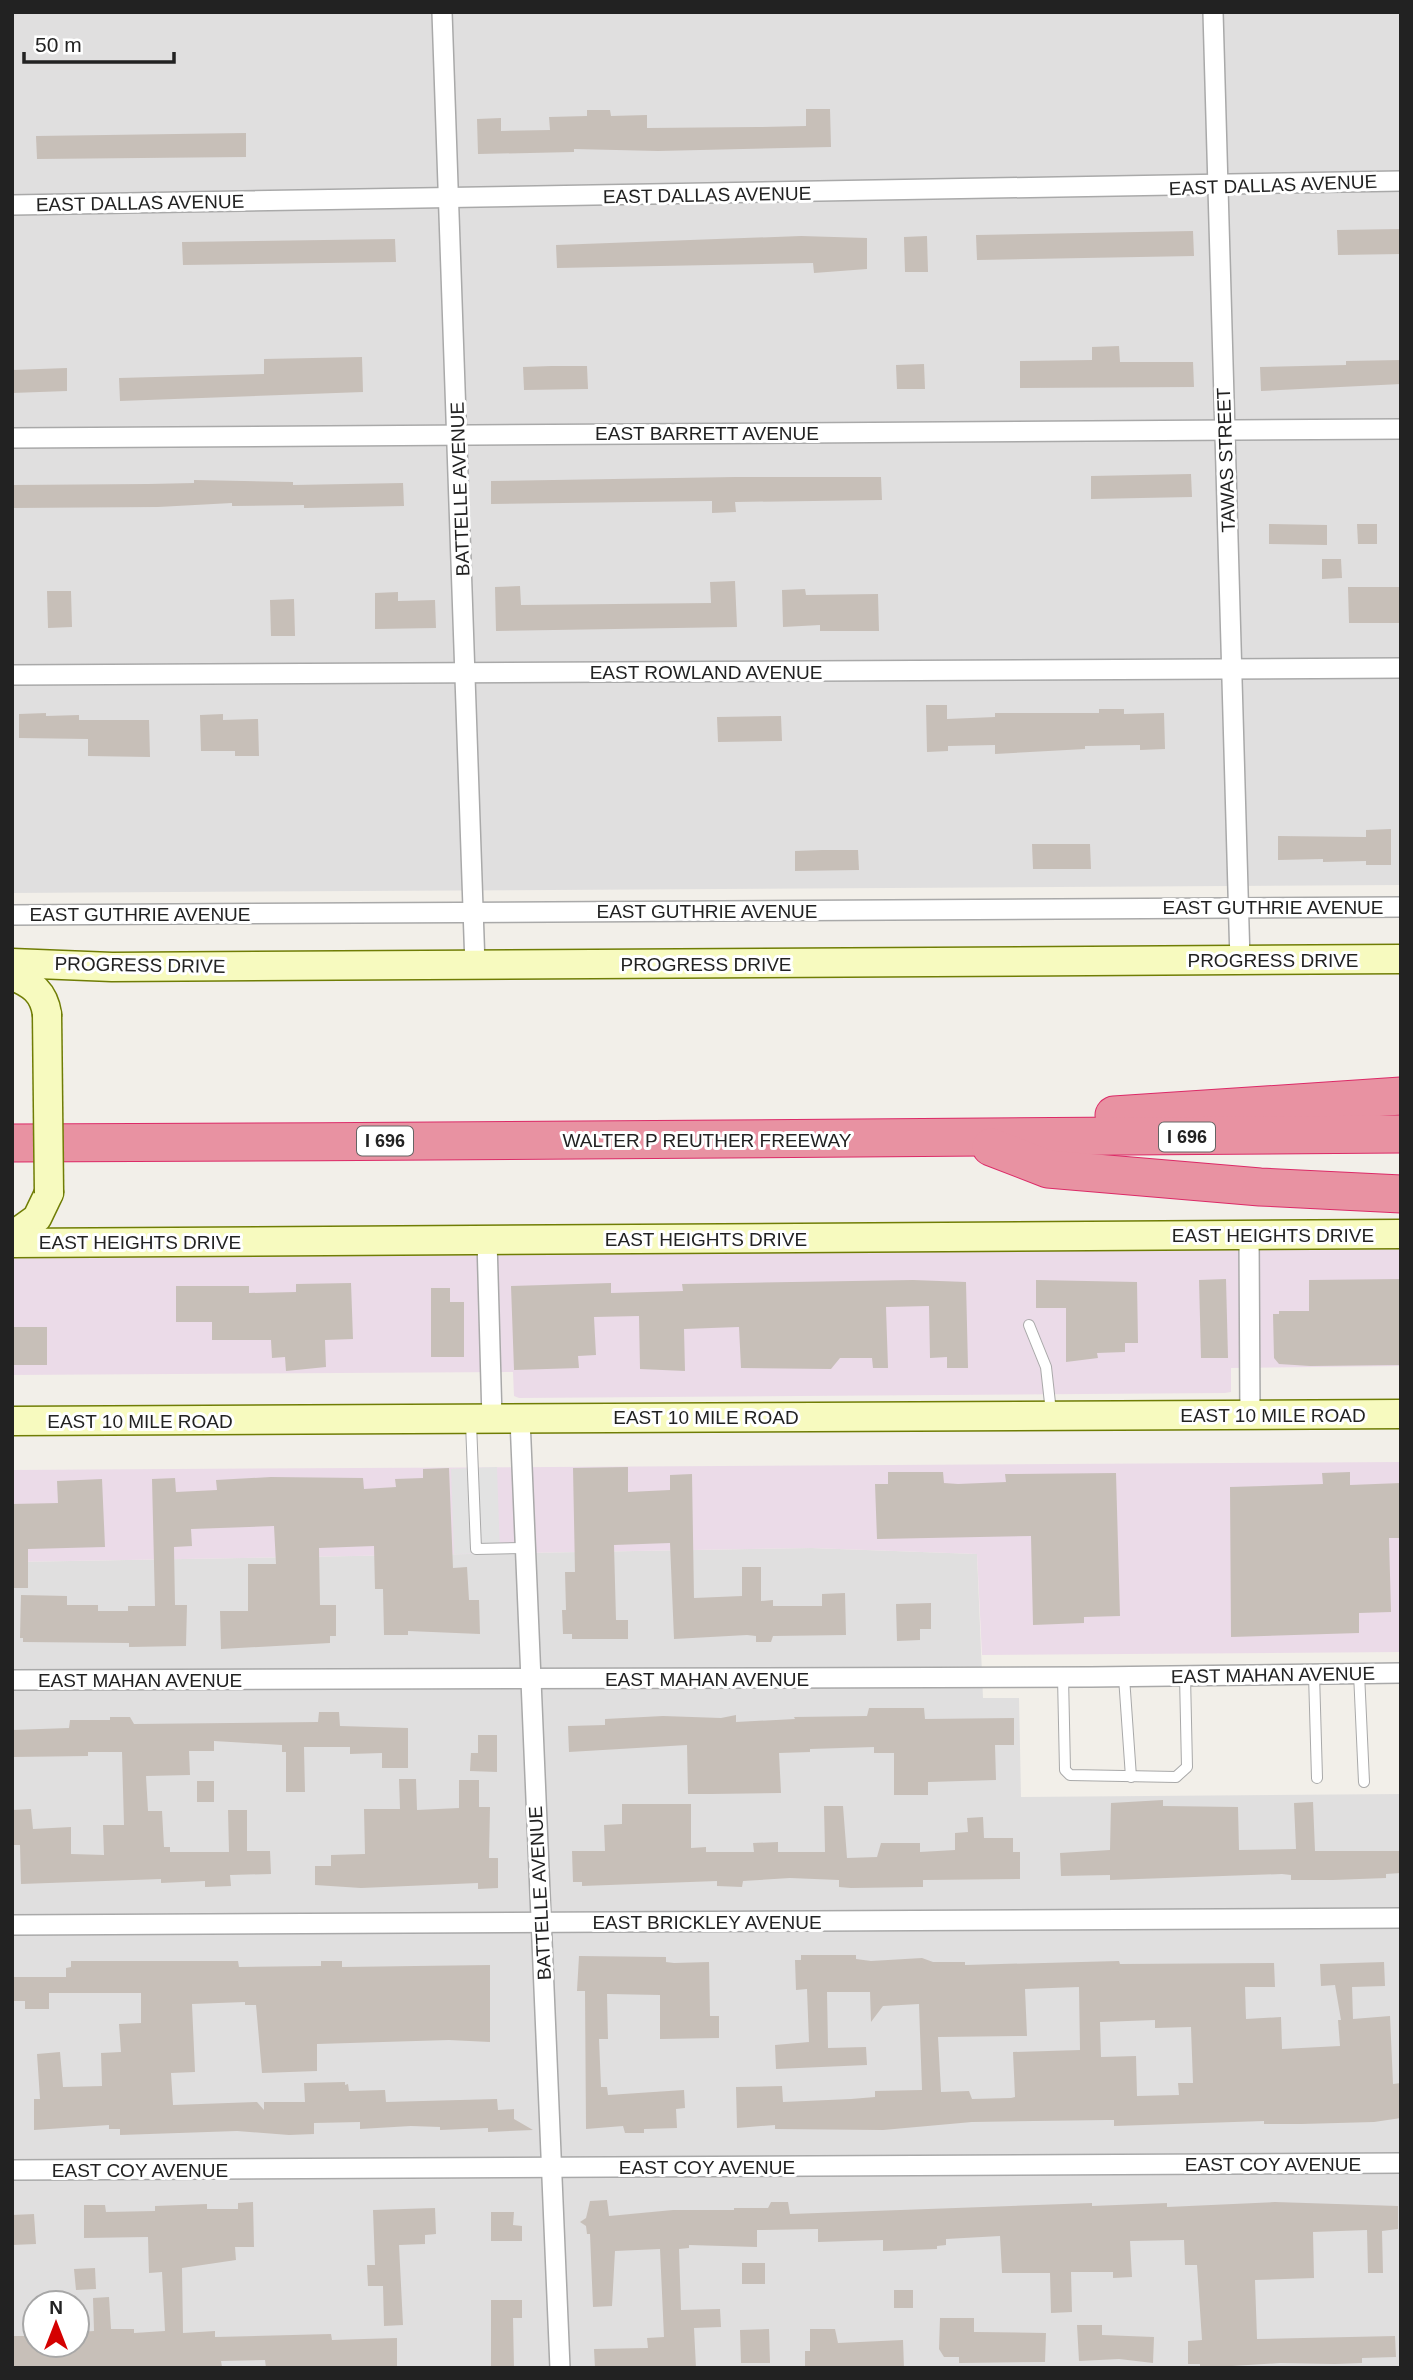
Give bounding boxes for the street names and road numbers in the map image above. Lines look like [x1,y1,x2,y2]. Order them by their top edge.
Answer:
street label: EAST DALLAS AVENUE [1169,171,1377,199]
street label: EAST DALLAS AVENUE [603,183,811,207]
street label: EAST DALLAS AVENUE [36,191,244,215]
street label: TAWAS STREET [1213,387,1239,533]
street label: BATTELLE AVENUE [446,401,474,577]
street label: EAST BARRETT AVENUE [595,423,819,444]
street label: EAST ROWLAND AVENUE [590,662,822,683]
street label: EAST GUTHRIE AVENUE [1162,897,1384,918]
street label: EAST GUTHRIE AVENUE [596,901,818,922]
street label: EAST GUTHRIE AVENUE [29,904,251,925]
street label: PROGRESS DRIVE [1187,950,1359,971]
street label: PROGRESS DRIVE [54,953,226,977]
street label: PROGRESS DRIVE [620,954,792,975]
road number: I 696 [1159,1122,1215,1152]
road number: I 696 [357,1126,413,1156]
street label: WALTER P REUTHER FREEWAY [563,1130,852,1151]
street label: EAST HEIGHTS DRIVE [1172,1225,1374,1246]
street label: EAST HEIGHTS DRIVE [605,1229,807,1250]
street label: EAST HEIGHTS DRIVE [39,1232,241,1253]
street label: EAST 10 MILE ROAD [1180,1405,1366,1426]
street label: EAST 10 MILE ROAD [613,1407,799,1428]
street label: EAST 10 MILE ROAD [47,1411,233,1432]
street label: EAST MAHAN AVENUE [1171,1663,1375,1687]
street label: EAST MAHAN AVENUE [605,1669,809,1690]
street label: EAST MAHAN AVENUE [38,1670,242,1691]
street label: BATTELLE AVENUE [525,1805,555,1981]
street label: EAST BRICKLEY AVENUE [592,1912,822,1933]
street label: EAST COY AVENUE [1185,2154,1361,2175]
street label: EAST COY AVENUE [619,2157,795,2178]
street label: EAST COY AVENUE [52,2160,228,2181]

